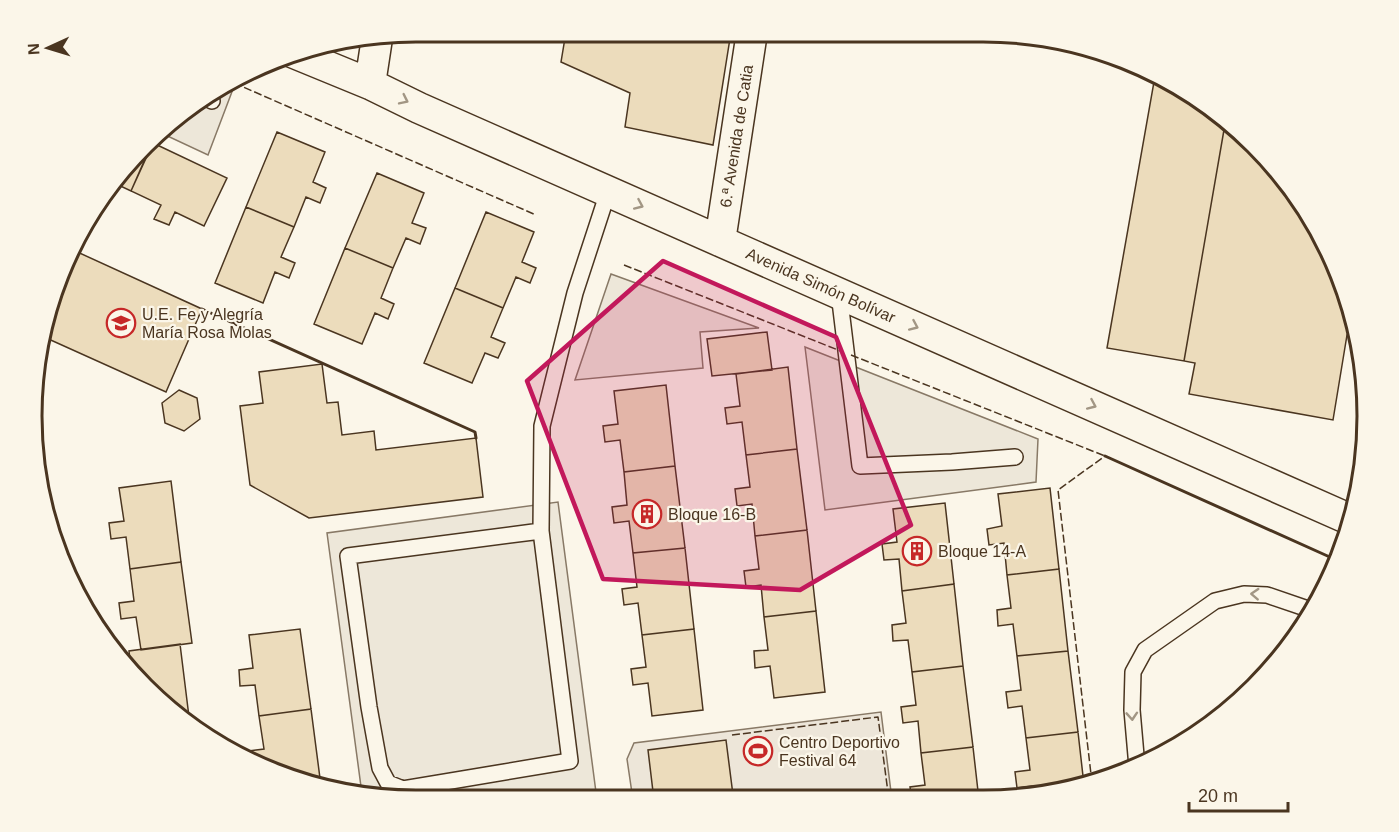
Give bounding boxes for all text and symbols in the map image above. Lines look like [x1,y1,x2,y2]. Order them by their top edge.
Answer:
north arrow [18,18,78,78]
text: N [25,43,42,55]
street label: 6.ª Avenida de Catia [717,63,756,209]
one-way arrow [397,93,408,105]
one-way arrow [633,198,644,210]
street label: Avenida Simón Bolívar [744,245,899,326]
place label: U.E. Fe y Alegría María Rosa Molas [142,306,272,341]
school or university icon: U.E. Fe y Alegría María Rosa Molas [105,307,137,339]
one-way arrow [908,319,919,331]
one-way arrow [1086,398,1097,410]
building icon: Bloque 16-B [631,498,663,530]
place label: Bloque 16-B [668,506,756,523]
building icon: Bloque 14-A [901,535,933,567]
place label: Bloque 14-A [938,543,1026,560]
one-way arrow [1250,588,1259,601]
one-way arrow [1126,712,1139,721]
place label: Centro Deportivo Festival 64 [779,734,900,769]
sports icon: Centro Deportivo Festival 64 [742,735,774,767]
scale bar [1189,775,1288,813]
text: 20 m [1198,786,1238,806]

